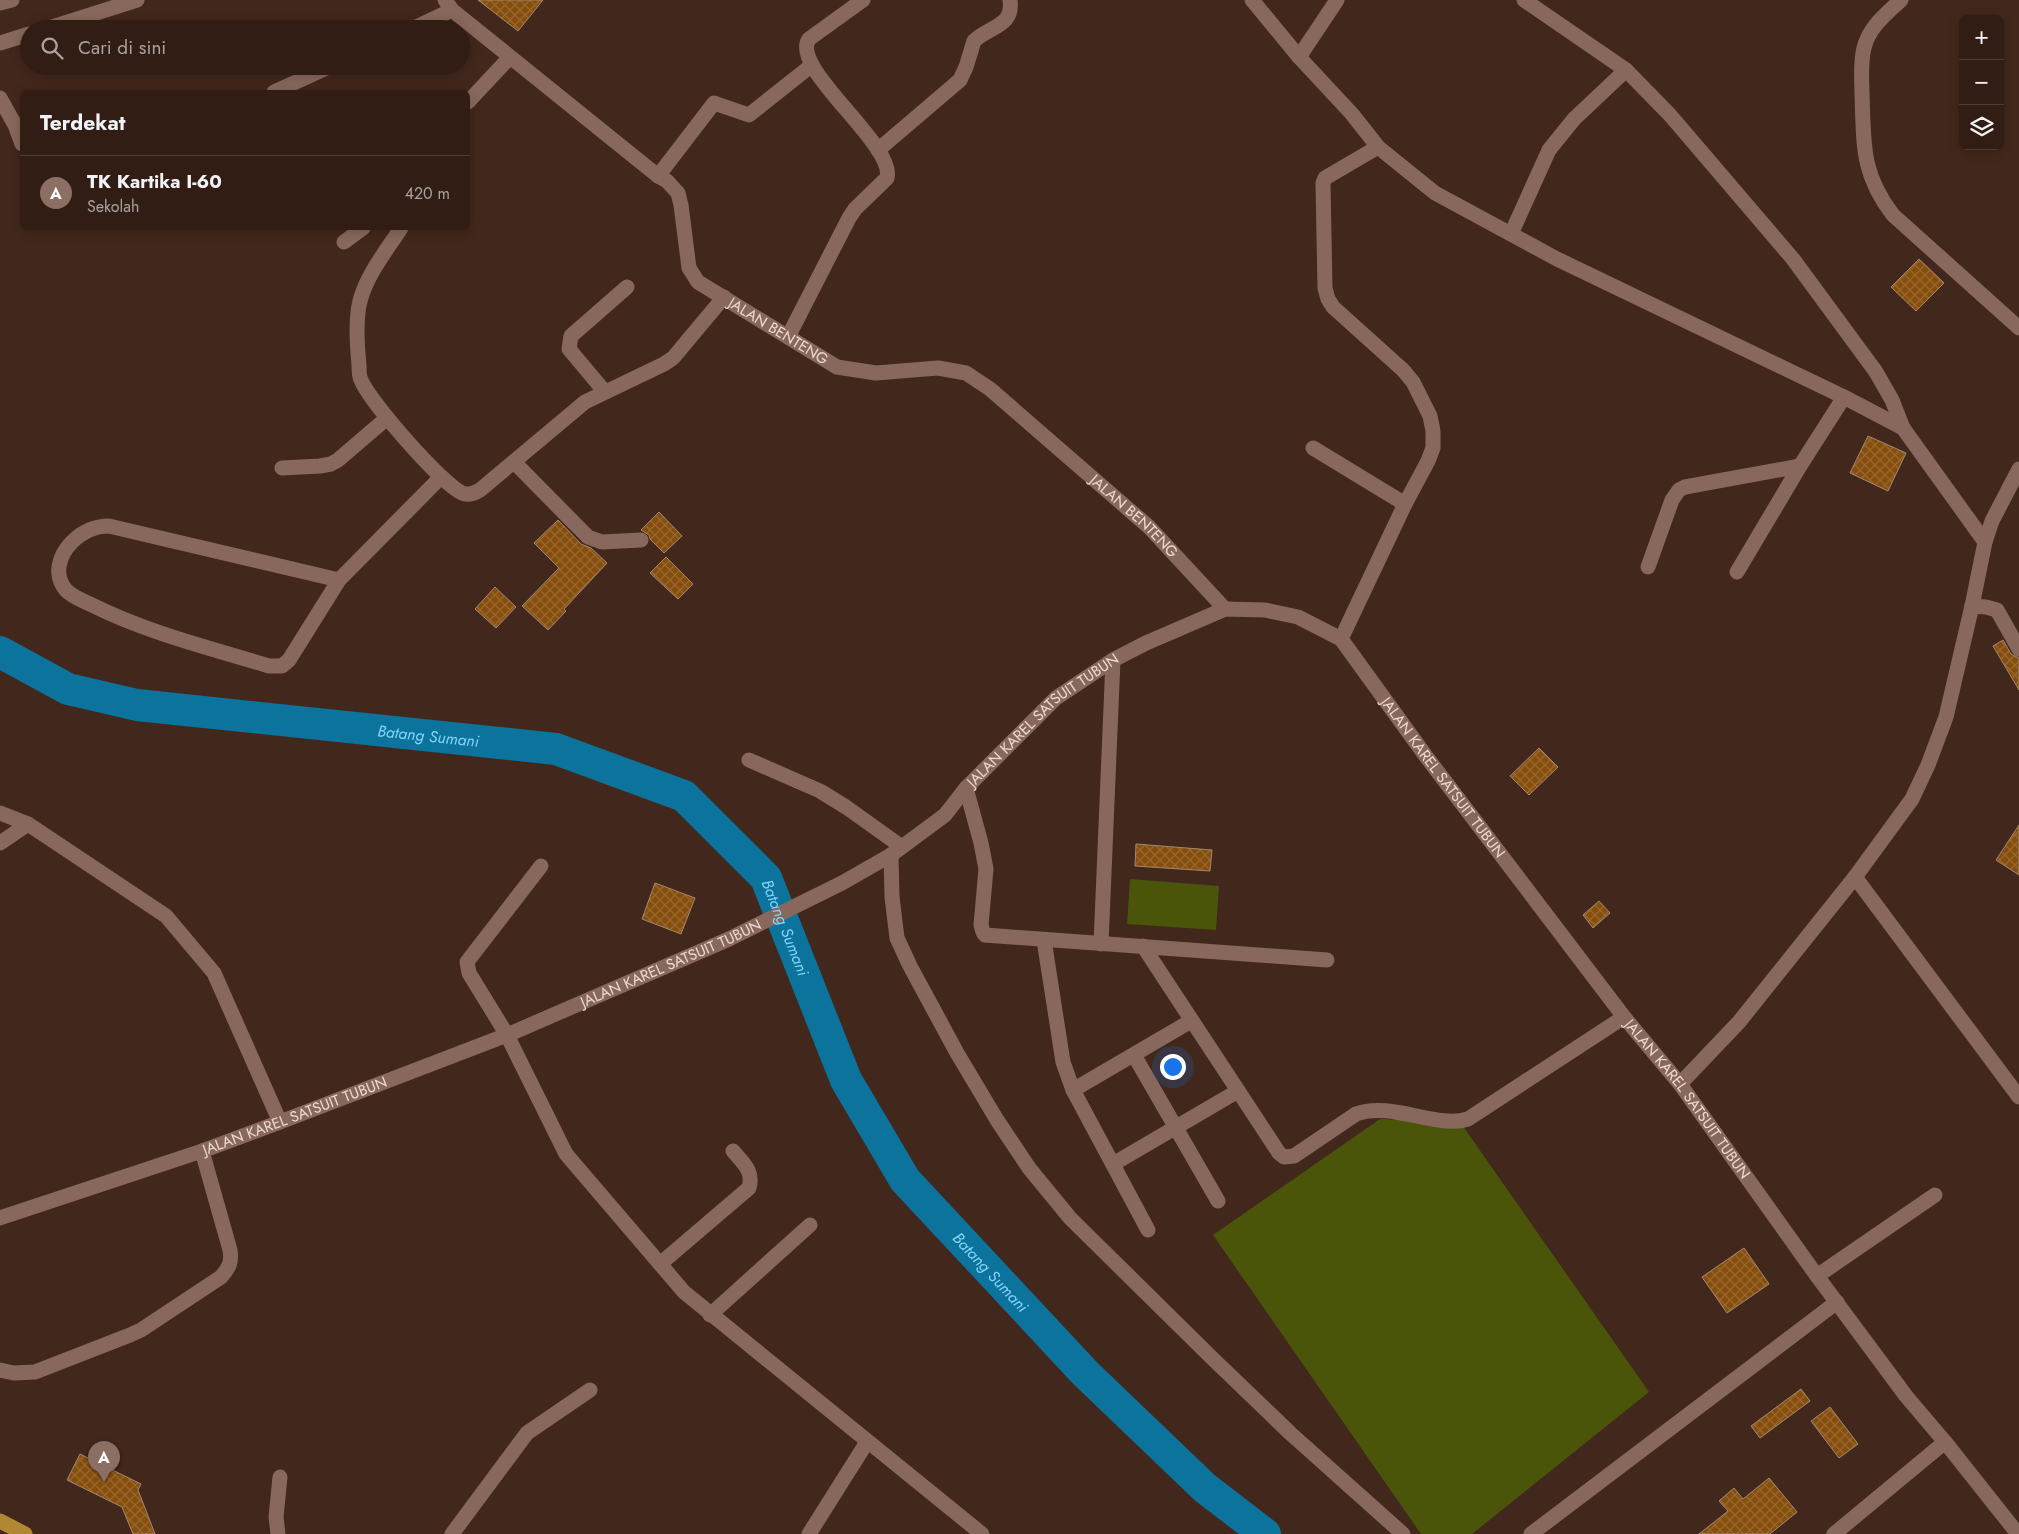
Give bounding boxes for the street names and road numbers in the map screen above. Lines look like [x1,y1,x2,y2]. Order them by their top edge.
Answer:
street label: JALAN BENTENG [722,291,833,370]
street label: JALAN BENTENG [1084,468,1183,563]
street label: JALAN KAREL SATSUIT TUBUN [960,648,1123,794]
street label: JALAN KAREL SATSUIT TUBUN [1374,691,1510,863]
street label: JALAN KAREL SATSUIT TUBUN [575,914,765,1014]
street label: JALAN KAREL SATSUIT TUBUN [1618,1013,1755,1184]
street label: JALAN KAREL SATSUIT TUBUN [197,1071,390,1162]

